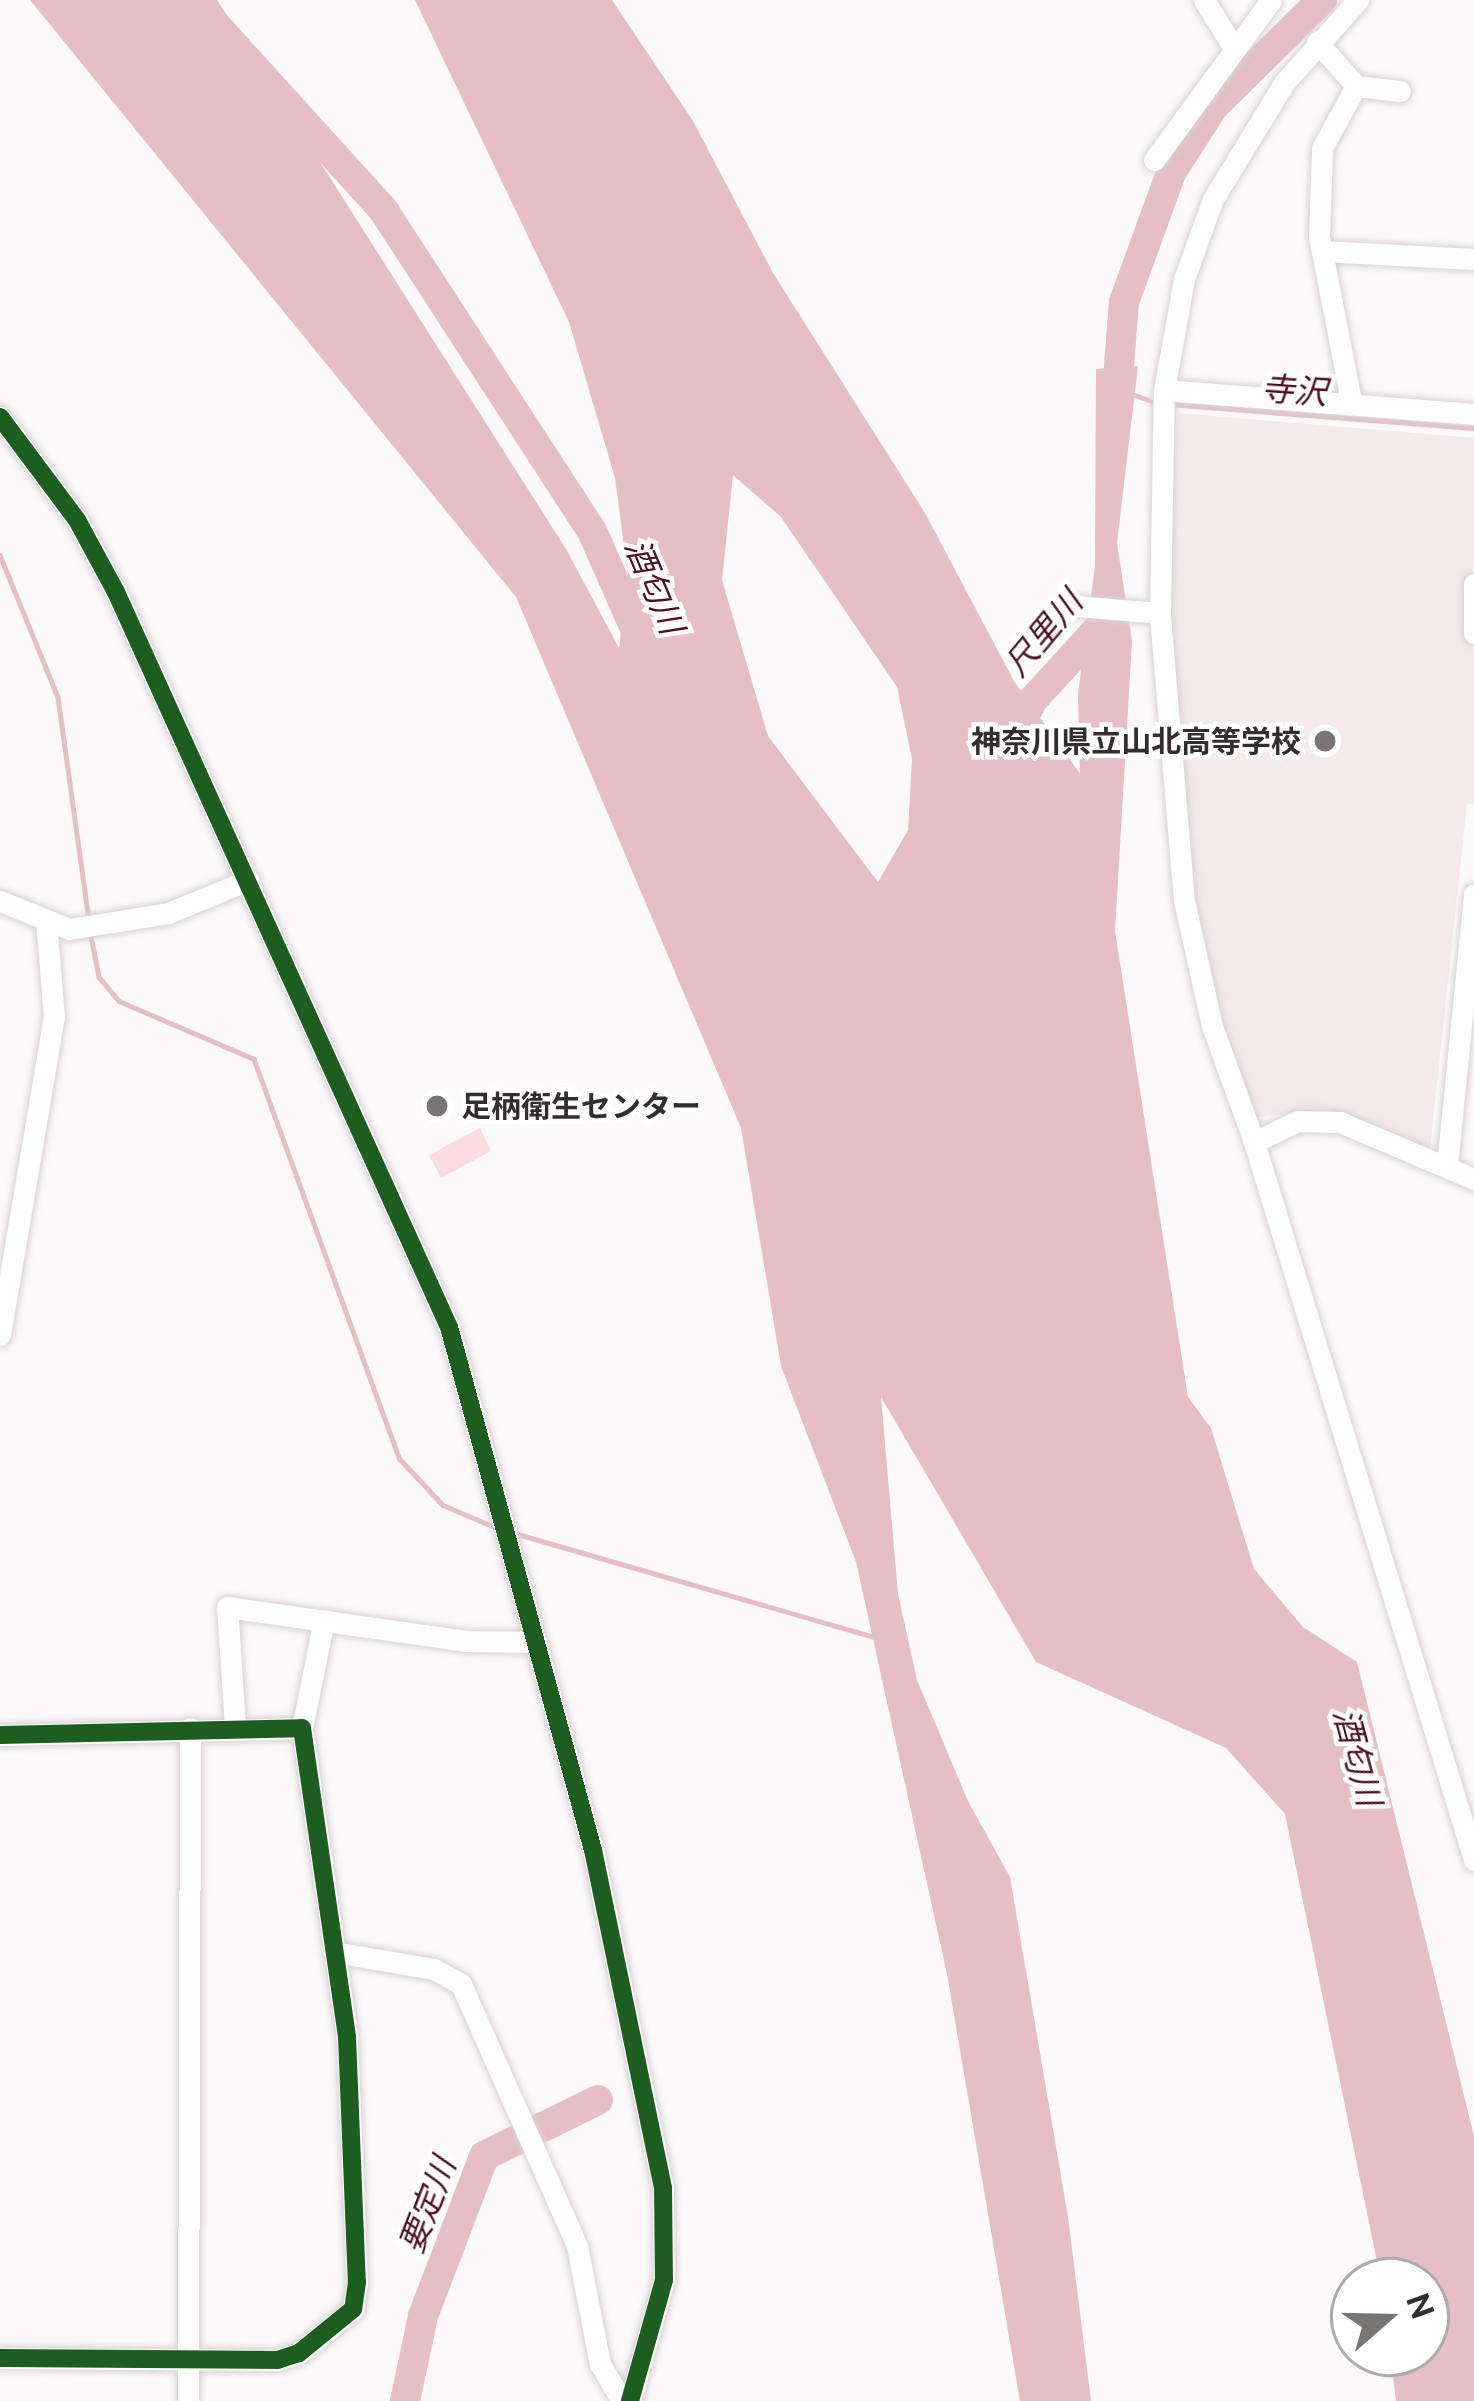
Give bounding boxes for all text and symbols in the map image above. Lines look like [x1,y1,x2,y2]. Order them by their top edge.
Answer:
water label: 寺沢 [1260,368,1328,412]
water label: 酒匂川 [617,533,693,639]
water label: 尺里川 [996,582,1090,684]
place label: 神奈川県立山北高等学校 [971,723,1301,759]
marker: 神奈川県立山北高等学校 [1312,728,1338,754]
place label: 足柄衛生センター [461,1088,701,1124]
marker: 足柄衛生センター [424,1093,450,1119]
water label: 酒匂川 [1326,1704,1390,1810]
water label: 要定川 [391,2152,463,2258]
north arrow [1330,2257,1450,2377]
text: N [1400,2288,1443,2323]

